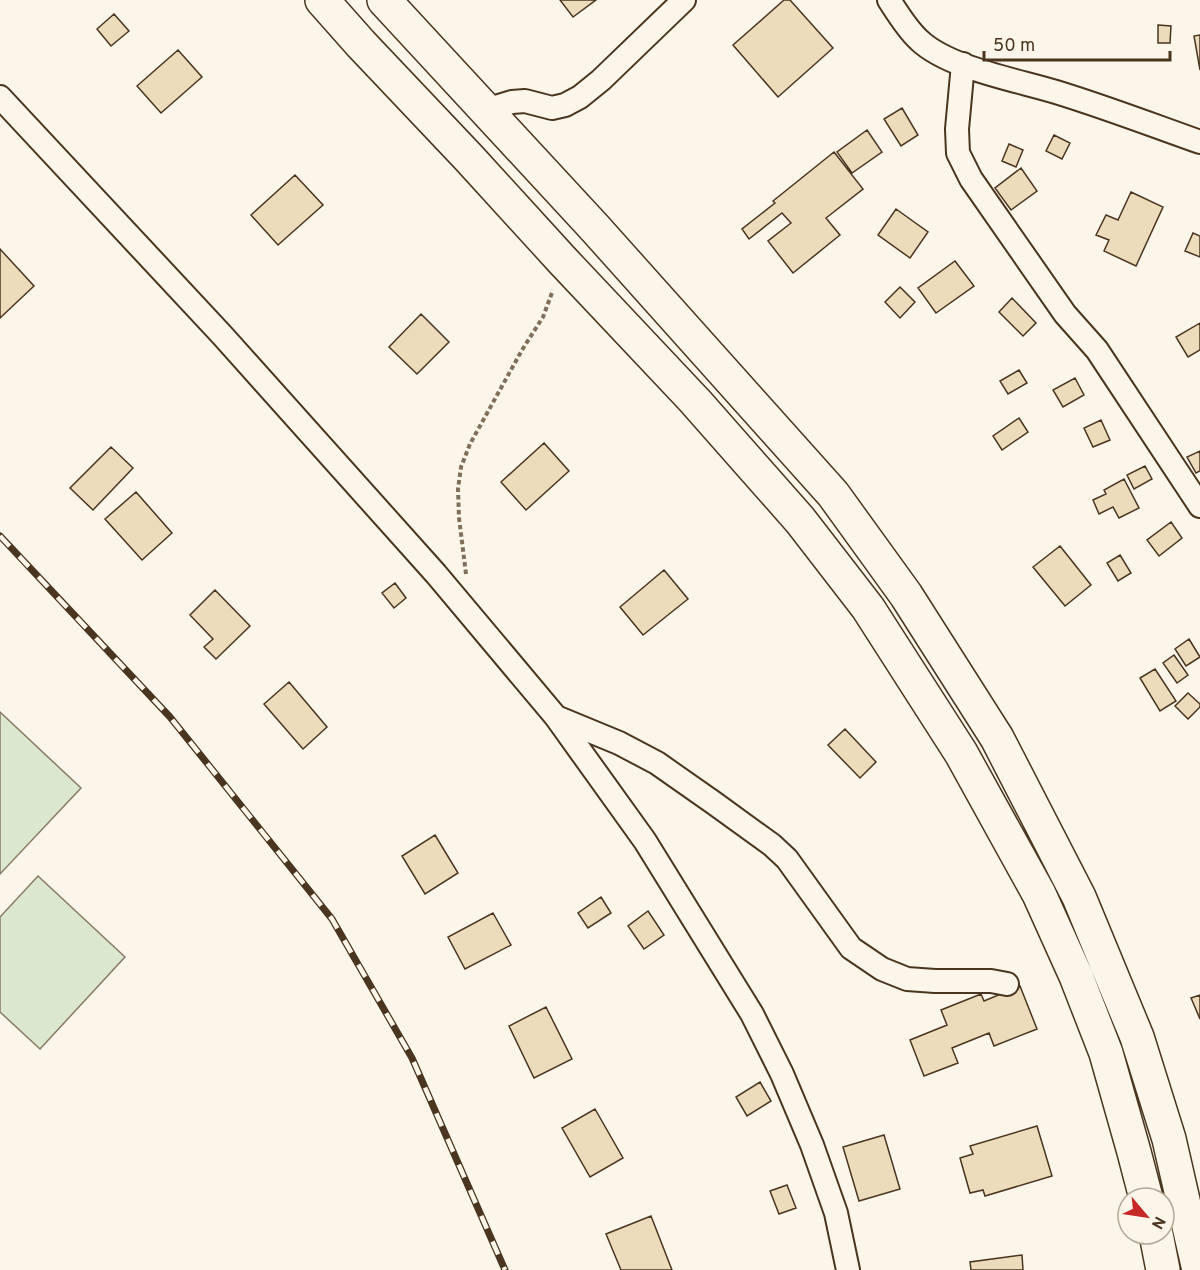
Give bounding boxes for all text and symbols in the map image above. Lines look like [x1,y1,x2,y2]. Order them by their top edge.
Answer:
scale bar [984,24,1170,62]
text: 50 m [993,35,1035,58]
north arrow [1116,1186,1176,1246]
text: N [1146,1212,1169,1232]

